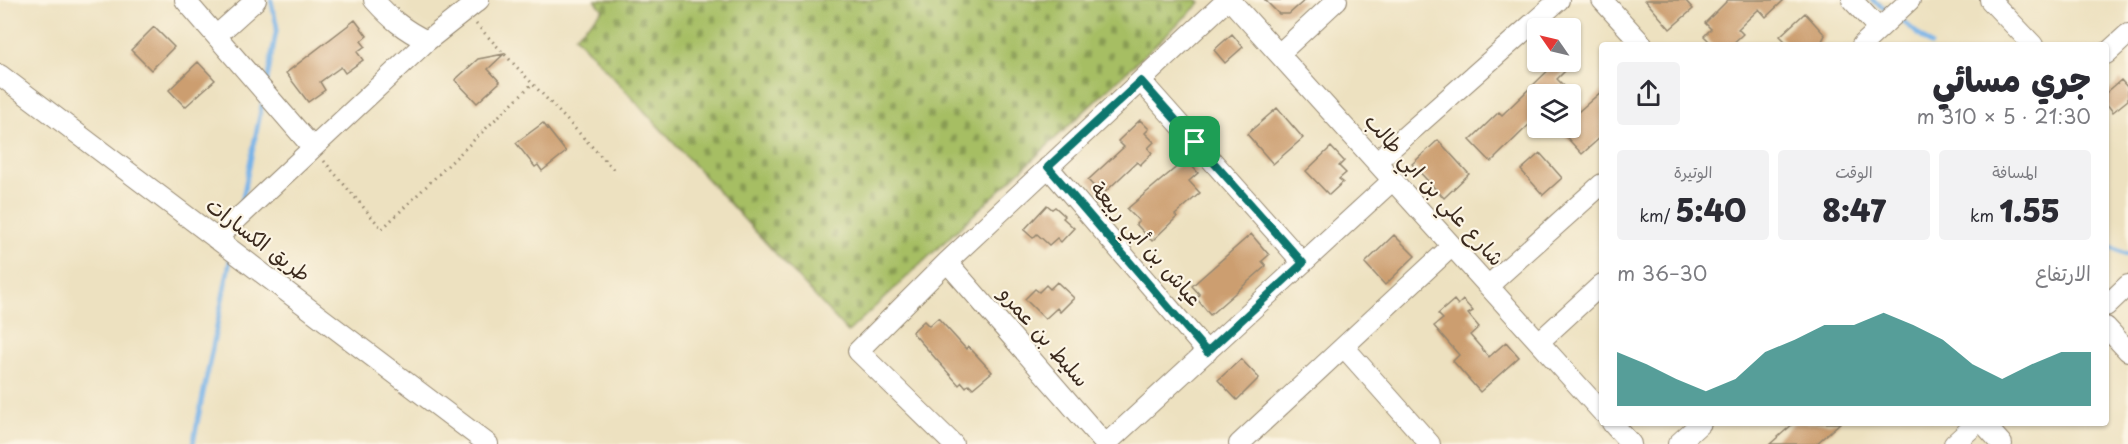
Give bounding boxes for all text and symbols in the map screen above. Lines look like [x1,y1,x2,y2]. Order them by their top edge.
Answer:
north arrow [1527,18,1581,72]
map controls [1527,18,1581,138]
text: جري مسائي [1932,53,2091,103]
button: share [1617,62,1680,125]
button: layers [1527,84,1581,138]
text: 21:30 · 5 × 310 m [1916,101,2091,131]
street label: شارع علي بن ابي طالب [1354,105,1513,276]
pin [1169,116,1220,167]
icon: arrive [1178,125,1211,158]
text: الوتيرة [1674,159,1712,183]
text: الوقت [1835,159,1873,183]
text: المسافة [1992,159,2038,183]
street label: عياش بن أبي ربيعة [1080,173,1211,316]
text: 5:40 [1675,187,1746,232]
text: 8:47 [1822,187,1886,232]
text: 1.55 [1999,187,2060,232]
street label: طريق الكسارات [200,188,318,289]
text: /km [1640,203,1675,227]
text: km [1970,203,1999,227]
text: 30–36 m [1617,258,1707,288]
text: الارتفاع [2035,258,2091,288]
street label: سليط بن عمرو [991,277,1098,393]

